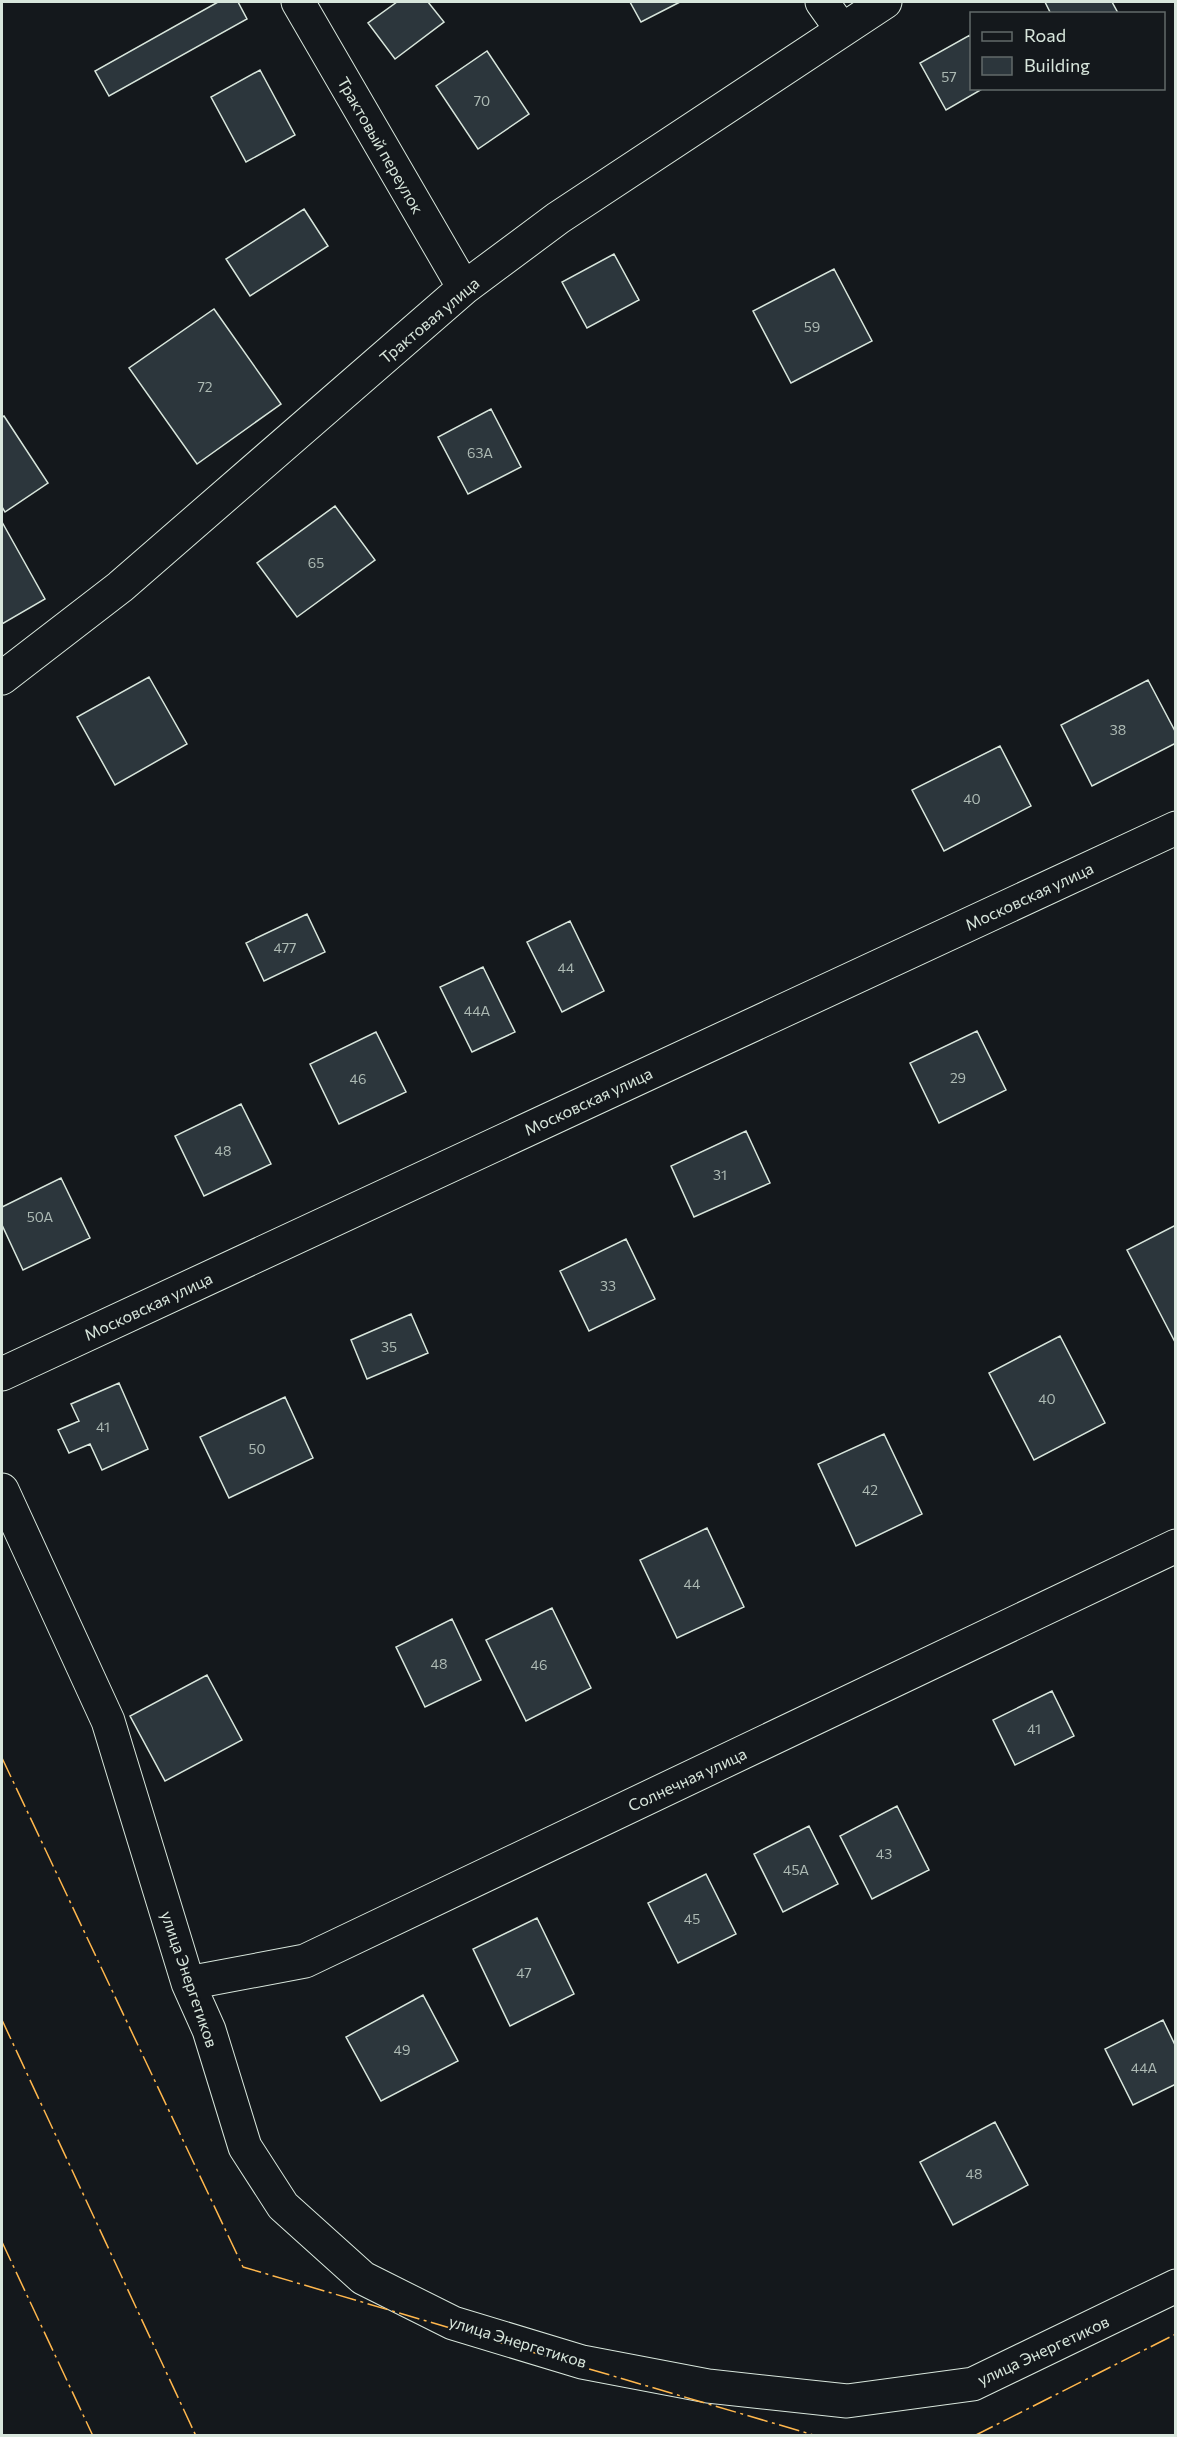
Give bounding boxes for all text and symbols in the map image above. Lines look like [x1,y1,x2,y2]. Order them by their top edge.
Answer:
legend [970,12,1165,90]
text: Road [1024,24,1066,46]
text: Building [1024,54,1090,76]
house number: 57 [941,68,957,85]
street label: Трактовый переулок [334,73,428,217]
house number: 70 [474,92,490,109]
street label: Трактовая улица [375,273,483,367]
house number: 59 [804,318,820,335]
house number: 72 [197,378,213,395]
house number: 63А [467,444,493,461]
house number: 65 [308,554,324,571]
house number: 38 [1110,721,1126,738]
house number: 40 [963,790,981,807]
street label: Московская улица [962,858,1096,934]
house number: 477 [274,939,296,956]
house number: 44 [558,959,575,976]
house number: 44А [464,1002,491,1019]
street label: Московская улица [521,1063,655,1139]
house number: 29 [950,1069,966,1086]
house number: 46 [350,1070,366,1087]
house number: 48 [215,1142,231,1159]
house number: 31 [713,1166,727,1183]
house number: 50А [27,1208,54,1225]
street label: Московская улица [81,1268,215,1344]
house number: 33 [600,1277,616,1294]
house number: 35 [381,1338,397,1355]
house number: 40 [1038,1390,1056,1407]
house number: 41 [96,1418,110,1435]
house number: 50 [248,1440,266,1457]
house number: 42 [862,1481,878,1498]
house number: 44 [684,1575,701,1592]
house number: 48 [431,1655,447,1672]
house number: 46 [531,1656,547,1673]
house number: 41 [1027,1720,1041,1737]
street label: Солнечная улица [625,1743,749,1815]
house number: 43 [876,1845,892,1862]
house number: 45А [783,1861,809,1878]
street label: улица Энергетиков [158,1908,222,2050]
house number: 45 [684,1910,700,1927]
house number: 47 [516,1964,532,1981]
house number: 49 [394,2041,410,2058]
house number: 44А [1131,2059,1158,2076]
house number: 48 [966,2165,982,2182]
street label: улица Энергетиков [447,2311,589,2371]
street label: улица Энергетиков [974,2311,1112,2389]

